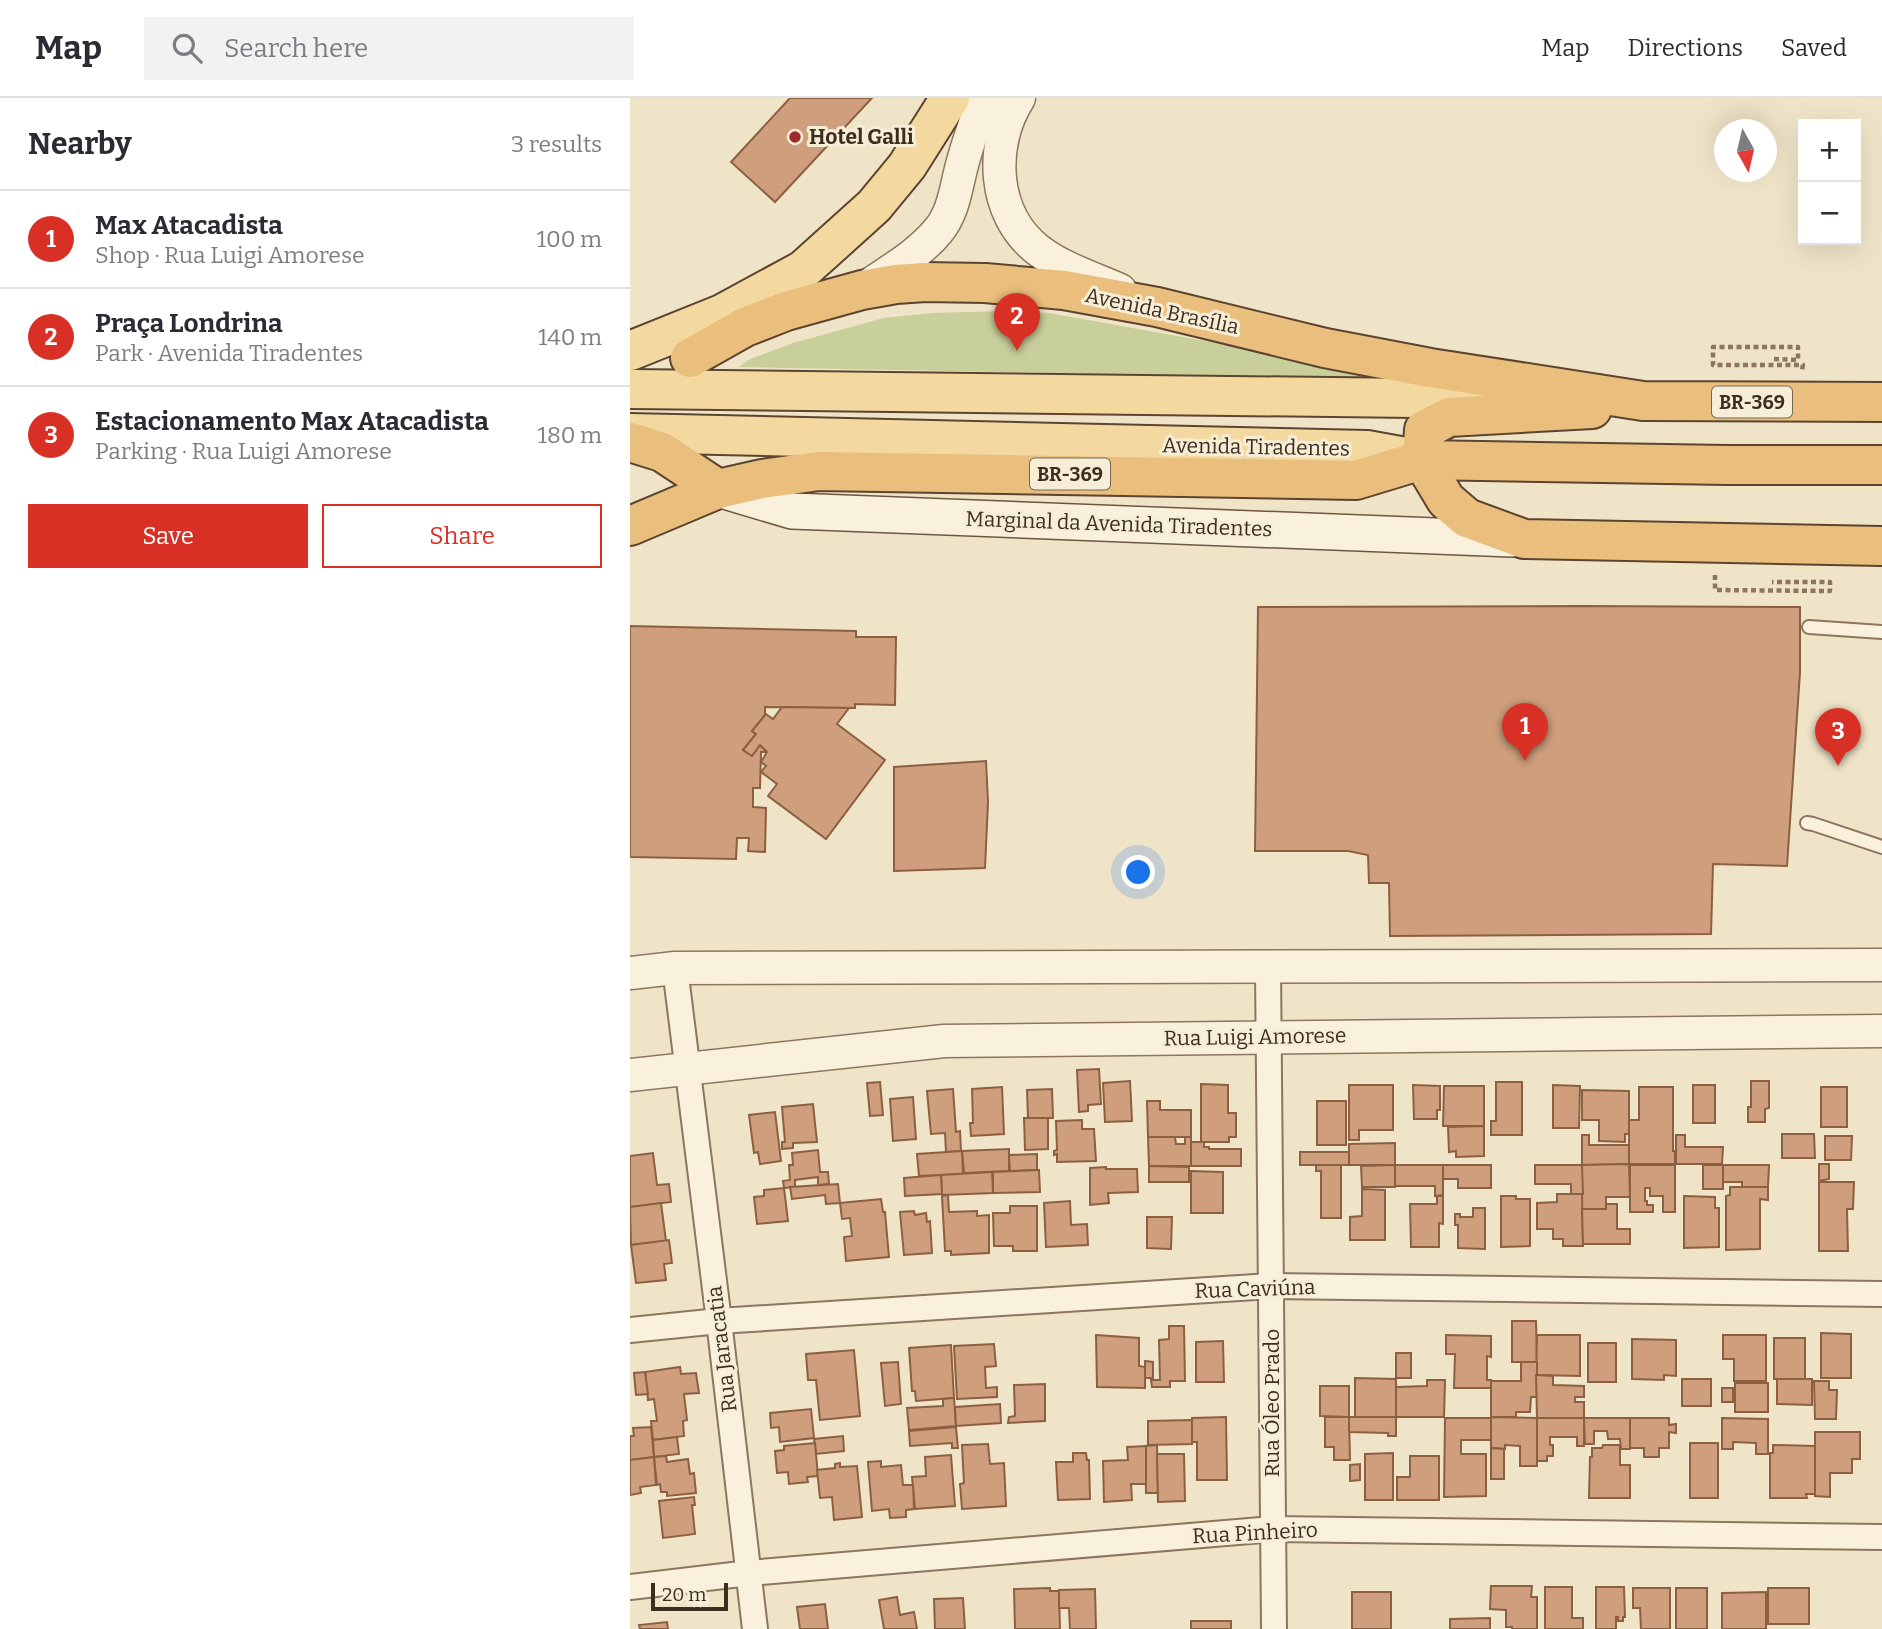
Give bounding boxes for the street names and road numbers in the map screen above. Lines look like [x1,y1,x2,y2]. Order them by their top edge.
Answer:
street label: Avenida Brasília [1083,282,1242,340]
road number: BR-369 [1712,386,1792,418]
street label: Avenida Tiradentes [1162,432,1350,462]
road number: BR-369 [1030,458,1110,490]
street label: Marginal da Avenida Tiradentes [965,506,1273,542]
street label: Rua Luigi Amorese [1163,1022,1347,1052]
street label: Rua Caviúna [1194,1274,1317,1304]
street label: Rua Jaracatia [701,1284,743,1414]
street label: Rua Óleo Prado [1259,1329,1285,1477]
street label: Rua Pinheiro [1192,1517,1318,1549]

